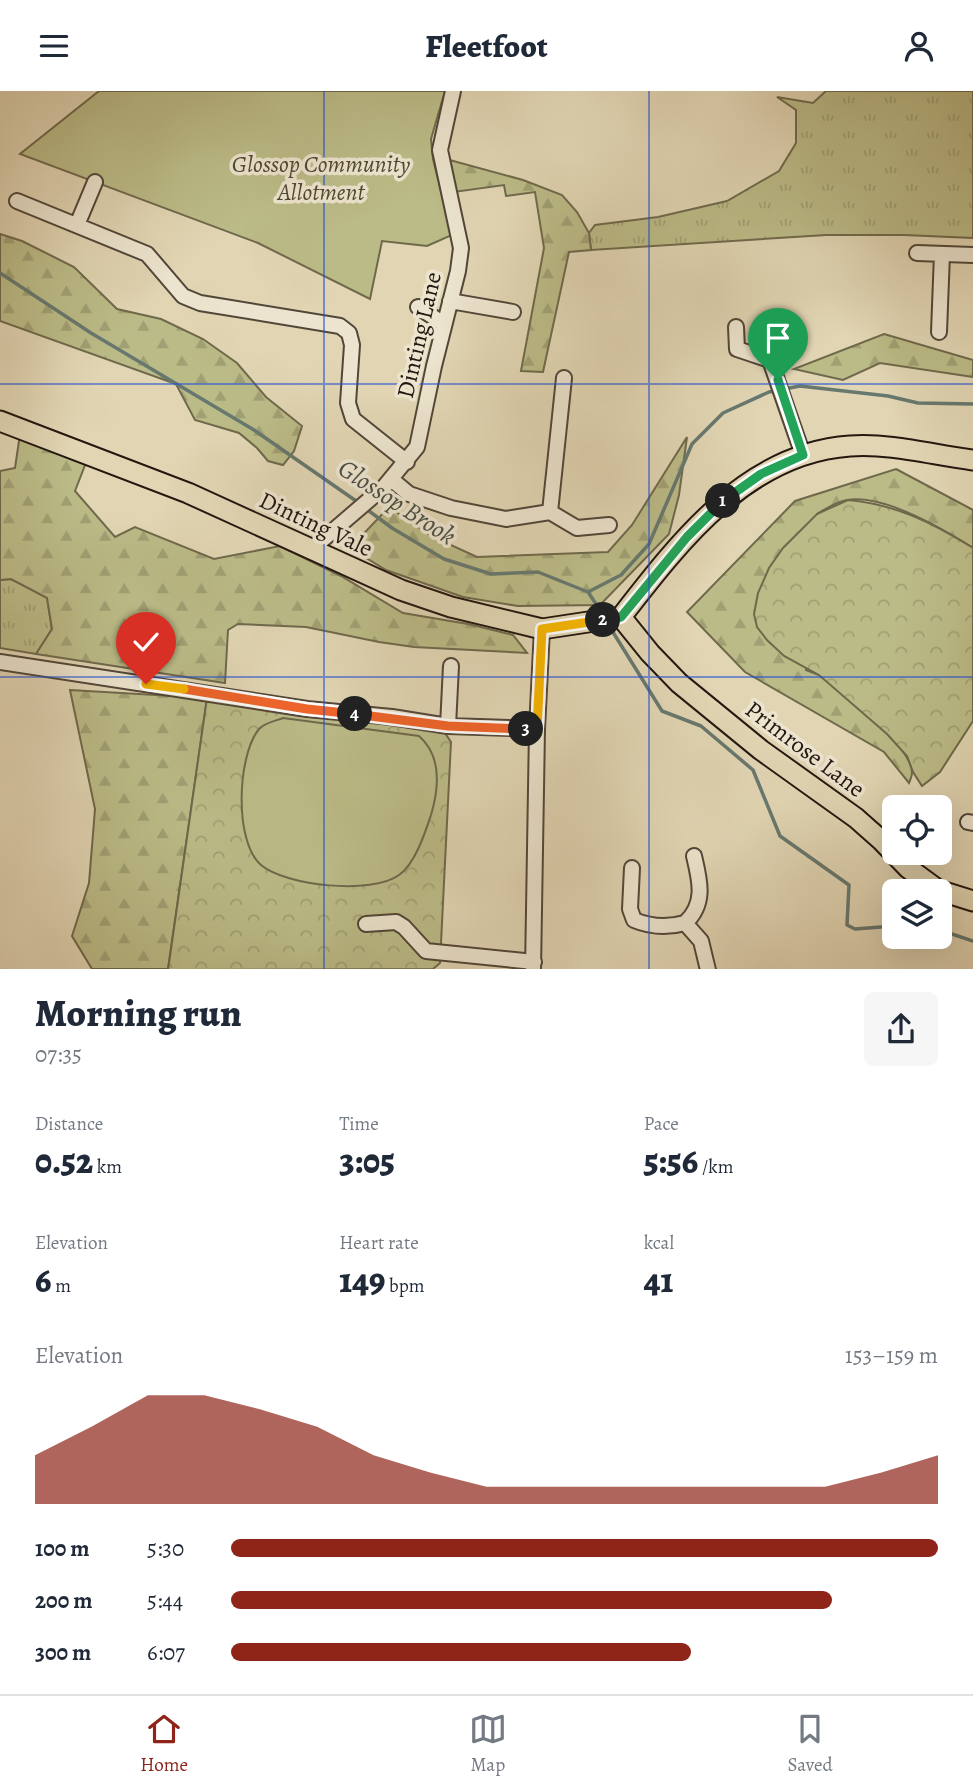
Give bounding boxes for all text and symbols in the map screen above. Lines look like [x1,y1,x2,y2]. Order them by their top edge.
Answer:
text: Fleetfoot [425,24,548,68]
icon: menu [35,27,73,65]
icon: person [900,27,938,65]
park label: Glossop Community Allotment [232,148,411,208]
street label: Dinting Lane [389,269,449,401]
pin [748,308,808,380]
icon: arrive [759,319,797,357]
water label: Glossop Brook [331,451,463,553]
pin: 1 [706,483,740,519]
street label: Dinting Vale [254,484,378,564]
text: 1 [719,487,726,513]
pin: 2 [586,603,620,637]
text: 2 [598,606,607,632]
pin [116,612,176,684]
icon: check [127,623,165,661]
street label: Primrose Lane [739,693,871,805]
pin: 4 [338,697,372,731]
text: 4 [350,700,359,726]
pin: 3 [508,711,544,747]
text: 3 [521,715,530,741]
map controls [882,795,952,949]
button: locate [882,795,952,865]
button: layers [882,879,952,949]
text: Morning run [35,987,242,1039]
button: share [864,992,938,1066]
text: 07:35 [35,1039,82,1070]
text: Distance [35,1111,103,1137]
text: Time [339,1111,379,1137]
text: Pace [644,1111,679,1137]
text: 0.52 [35,1137,93,1185]
text: 3:05 [339,1137,395,1185]
text: 5:56 [644,1137,698,1185]
text: km [93,1154,122,1180]
text: /km [698,1154,733,1180]
text: Elevation [35,1230,108,1256]
text: Heart rate [339,1230,419,1256]
text: kcal [644,1230,674,1256]
text: 6 [35,1256,51,1304]
text: 149 [339,1256,385,1304]
text: 41 [644,1256,673,1304]
text: m [51,1273,71,1299]
text: bpm [385,1273,425,1299]
text: Elevation [35,1340,123,1371]
text: 153–159 m [845,1340,938,1371]
text: 100 m [35,1533,90,1564]
text: 5:30 [147,1533,184,1564]
text: 200 m [35,1585,93,1616]
text: 5:44 [147,1585,183,1616]
text: 300 m [35,1637,91,1668]
text: 6:07 [147,1637,185,1668]
tab: Home [140,1710,188,1778]
tab: Map [469,1710,507,1778]
tab: Saved [788,1710,833,1778]

